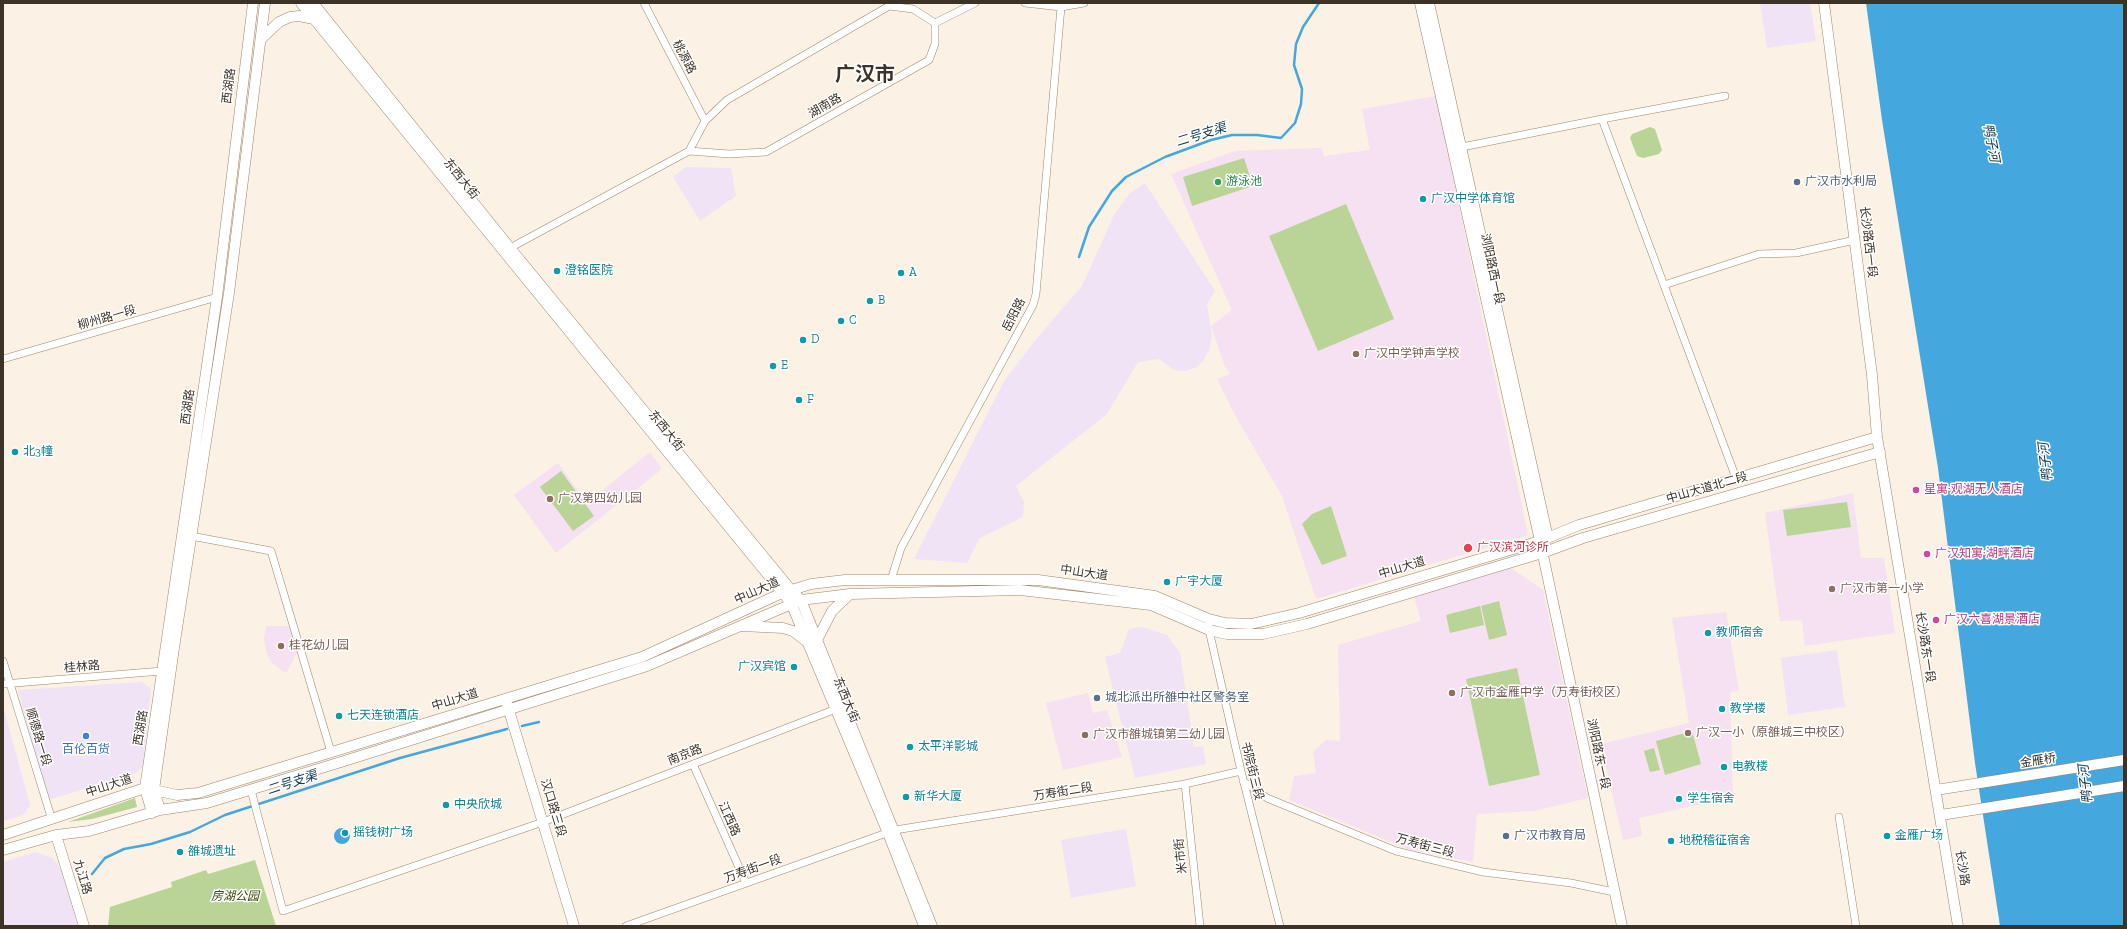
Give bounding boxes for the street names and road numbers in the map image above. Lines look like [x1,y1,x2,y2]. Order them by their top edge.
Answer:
street label: 桃源路 [669,38,699,76]
street label: 西湖路 [220,67,238,105]
street label: 湖南路 [806,91,844,121]
street label: 东西大街 [440,156,482,202]
street label: 长沙路西一段 [1856,205,1880,279]
street label: 浏阳路西一段 [1477,232,1507,306]
street label: 岳阳路 [999,296,1029,334]
street label: 柳州路一段 [76,303,138,333]
street label: 西湖路 [178,388,198,426]
street label: 东西大街 [645,408,687,454]
street label: 中山大道北二段 [1665,470,1749,506]
street label: 中山大道 [1377,554,1427,582]
street label: 中山大道 [1059,563,1109,583]
street label: 中山大道 [732,575,782,607]
street label: 长沙路东一段 [1912,610,1938,684]
street label: 桂林路 [63,658,101,676]
street label: 东西大街 [830,675,862,725]
street label: 中山大道 [430,686,480,714]
street label: 顺德路一段 [22,706,54,768]
street label: 西湖路 [131,709,151,747]
street label: 浏阳路东一段 [1583,717,1613,791]
street label: 书院街三段 [1238,740,1266,802]
street label: 南京路 [666,742,704,768]
street label: 金雁桥 [2019,751,2057,771]
street label: 中山大道 [84,772,134,800]
street label: 汉口路三段 [537,777,569,839]
street label: 万寿街二段 [1032,780,1094,804]
street label: 江西路 [715,800,743,838]
street label: 万寿街三段 [1394,831,1456,861]
street label: 米市街 [1172,837,1190,875]
street label: 长沙路 [1952,849,1972,887]
street label: 万寿街一段 [722,852,784,886]
street label: 九江路 [70,858,94,896]

